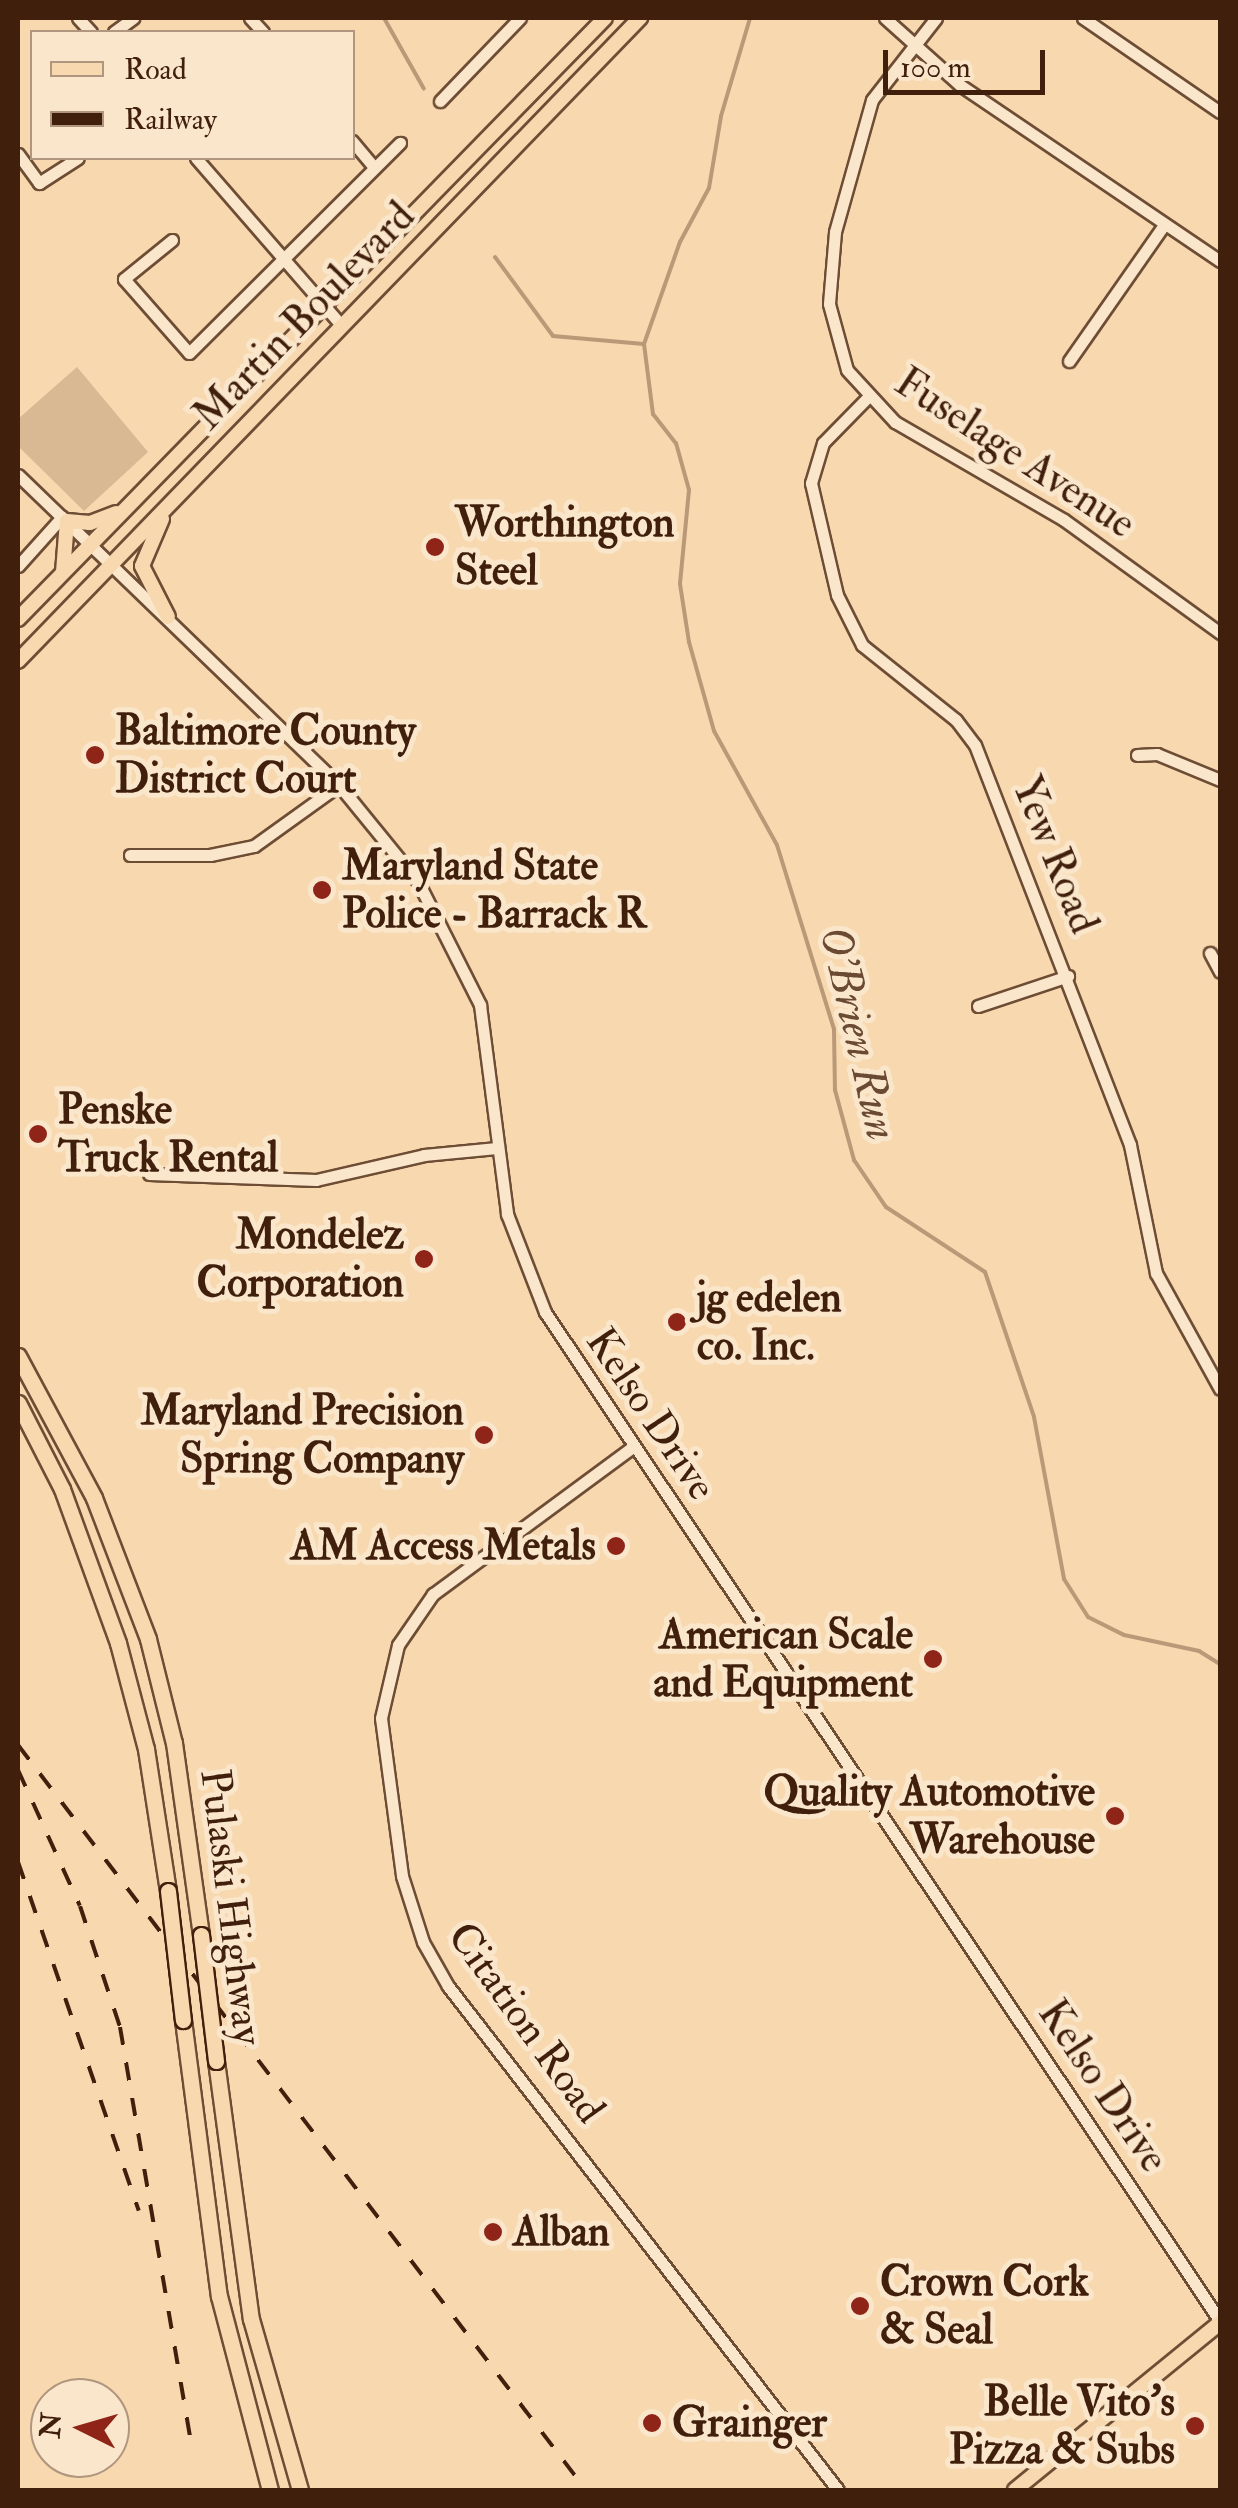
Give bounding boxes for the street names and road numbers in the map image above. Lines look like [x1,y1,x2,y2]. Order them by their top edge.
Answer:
street label: Martin Boulevard [183,192,425,440]
street label: Fuselage Avenue [886,357,1144,549]
street label: Yew Road [1001,769,1109,941]
street label: Kelso Drive [575,1318,727,1510]
street label: Pulaski Highway [189,1766,273,2048]
street label: Citation Road [436,1913,616,2133]
street label: Kelso Drive [1027,1990,1179,2182]

